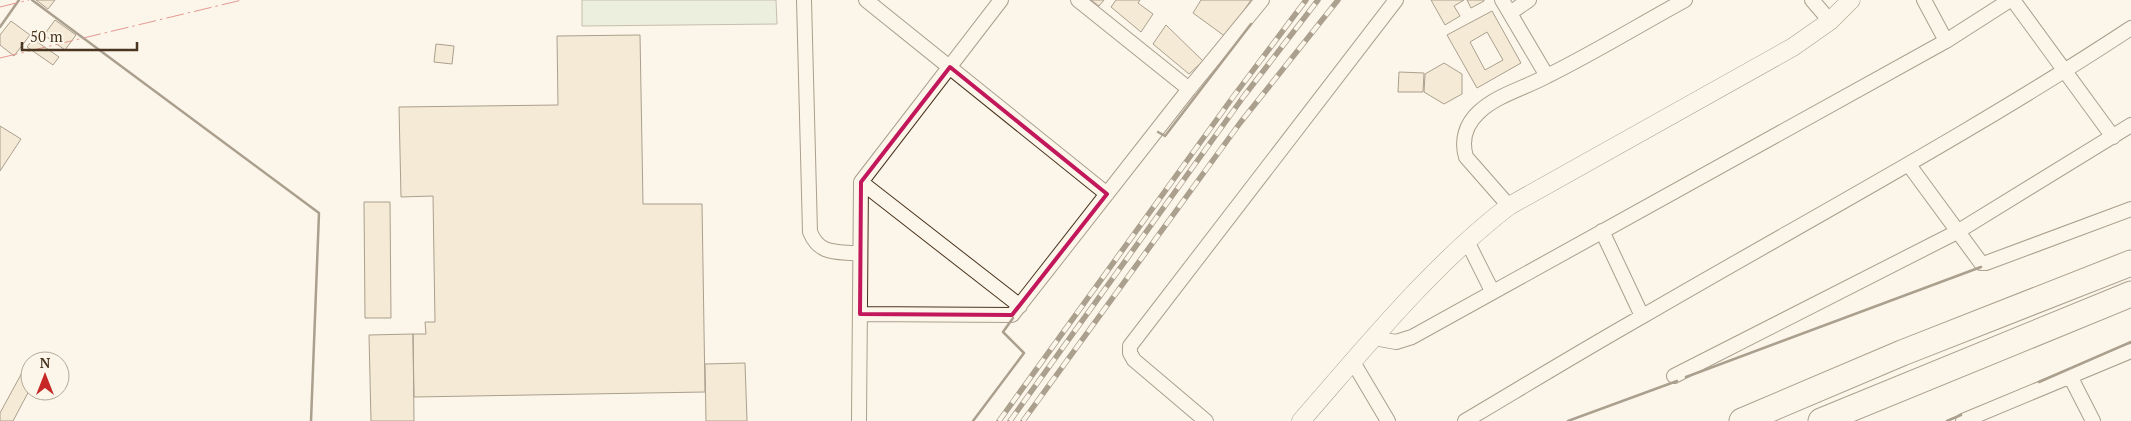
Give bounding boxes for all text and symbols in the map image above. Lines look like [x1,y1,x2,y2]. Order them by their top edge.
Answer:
scale bar [22,20,138,52]
text: 50 m [30,26,63,46]
north arrow [20,351,70,401]
text: N [40,353,51,372]

